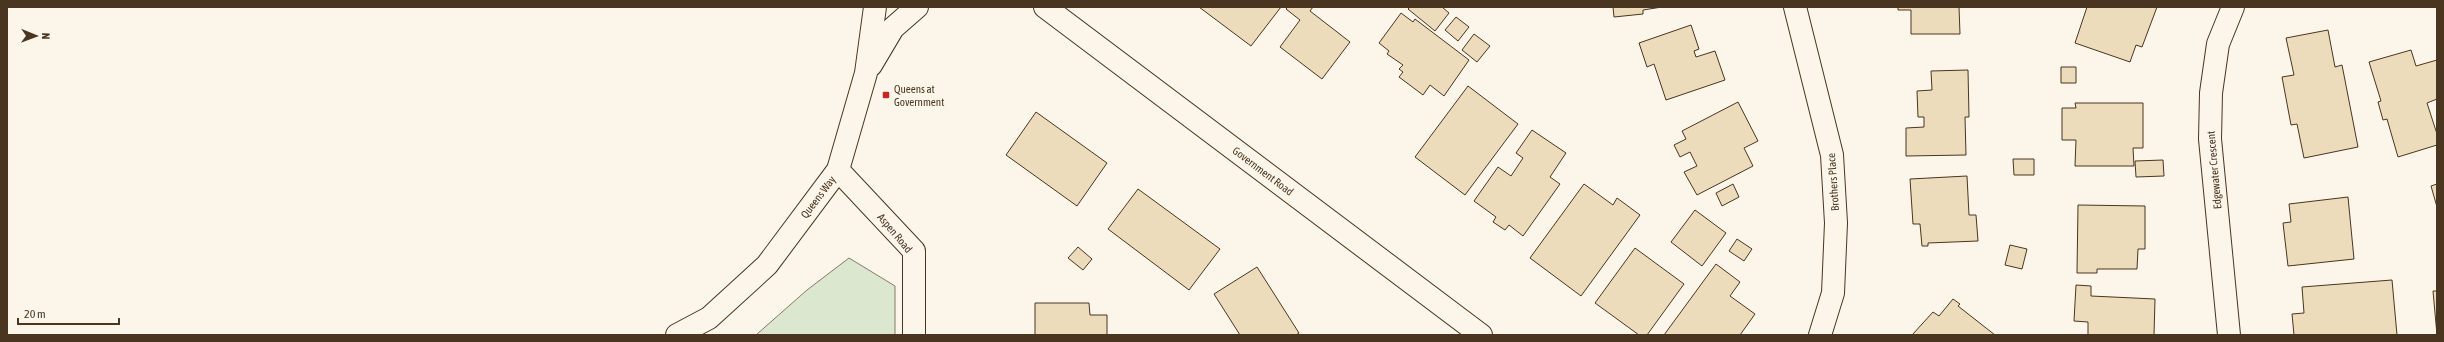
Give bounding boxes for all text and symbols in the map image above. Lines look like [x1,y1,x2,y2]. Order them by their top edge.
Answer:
north arrow [16,16,56,56]
text: N [40,33,52,40]
place label: Queens at Government [894,83,944,108]
marker: Queens at Government [881,90,891,100]
street label: Edgewater Crescent [2205,130,2223,210]
street label: Government Road [1230,144,1296,198]
street label: Brothers Place [1825,153,1841,211]
street label: Queens Way [798,173,838,220]
street label: Aspen Road [875,211,915,255]
scale bar [18,300,119,326]
text: 20 m [24,307,46,321]

